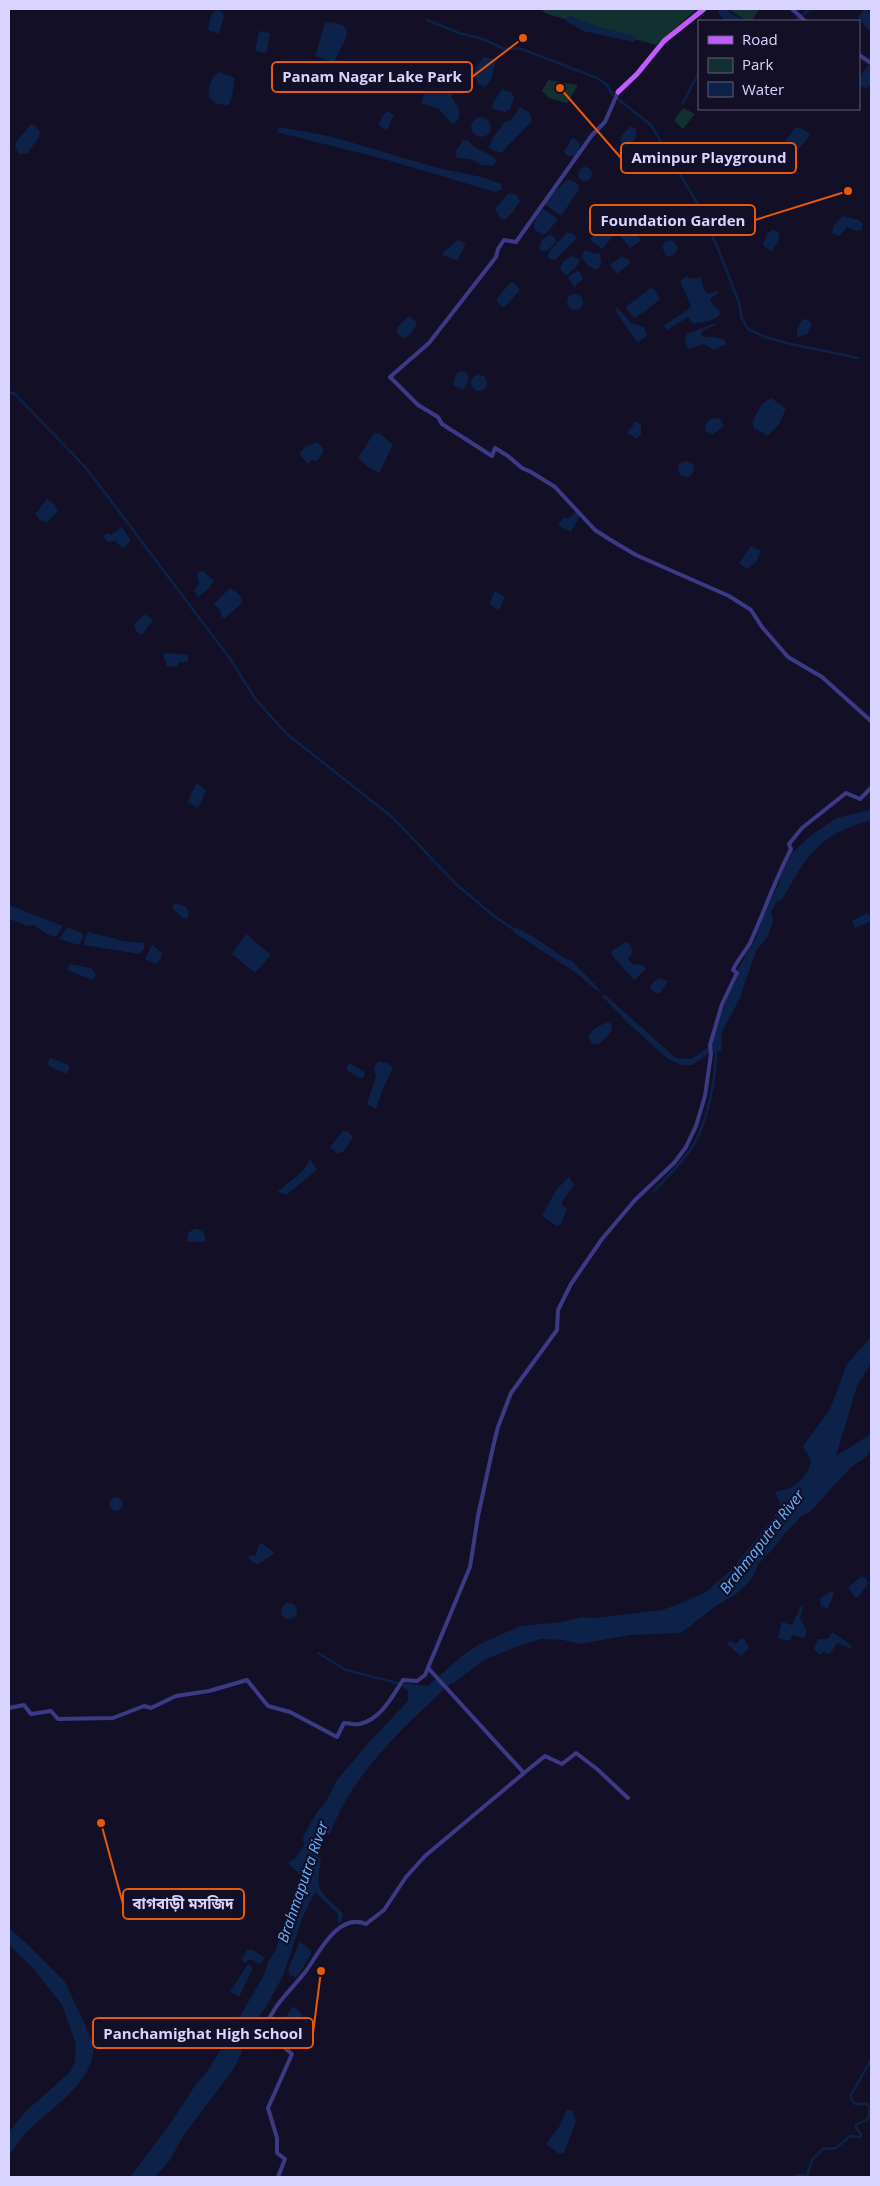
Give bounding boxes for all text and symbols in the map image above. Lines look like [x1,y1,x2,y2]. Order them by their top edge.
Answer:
legend [698,20,860,110]
text: Road [742,29,778,49]
text: Park [742,54,773,74]
callout: Panam Nagar Lake Park [272,62,472,92]
text: Panam Nagar Lake Park [282,66,463,86]
text: Water [742,79,784,99]
callout: Aminpur Playground [621,143,796,173]
text: Aminpur Playground [632,147,786,167]
callout: Foundation Garden [590,205,755,235]
text: Foundation Garden [601,210,745,230]
water label: Brahmaputra River [714,1484,809,1598]
water label: Brahmaputra River [272,1817,333,1945]
callout: বাগবাড়ী মসজিদ [123,1889,244,1919]
text: বাগবাড়ী মসজিদ [131,1893,234,1913]
callout: Panchamighat High School [93,2018,313,2048]
text: Panchamighat High School [103,2023,303,2043]

